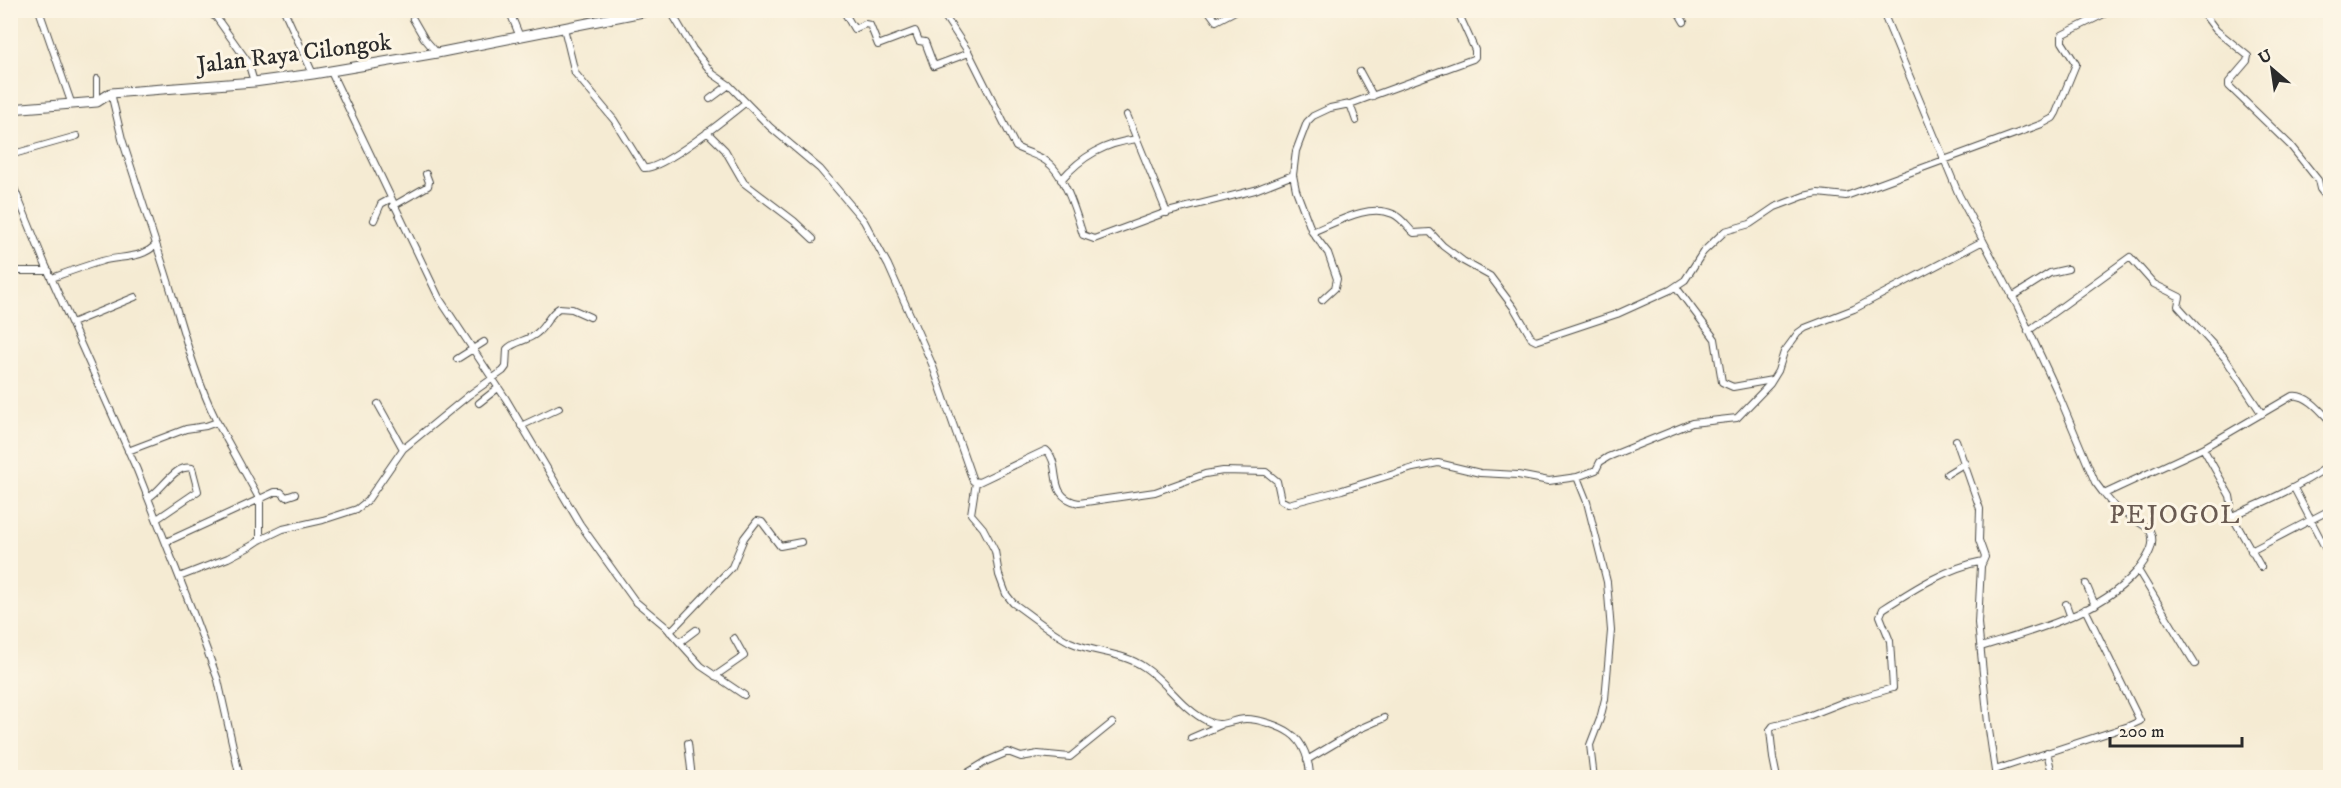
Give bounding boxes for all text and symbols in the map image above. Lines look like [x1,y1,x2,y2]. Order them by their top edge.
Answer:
street label: Jalan Raya Cilongok [193,27,393,81]
north arrow [2242,39,2302,99]
text: U [2255,45,2276,69]
district label: PEJOGOL [2109,498,2241,532]
scale bar [2110,710,2242,748]
text: 200 m [2119,721,2165,743]

